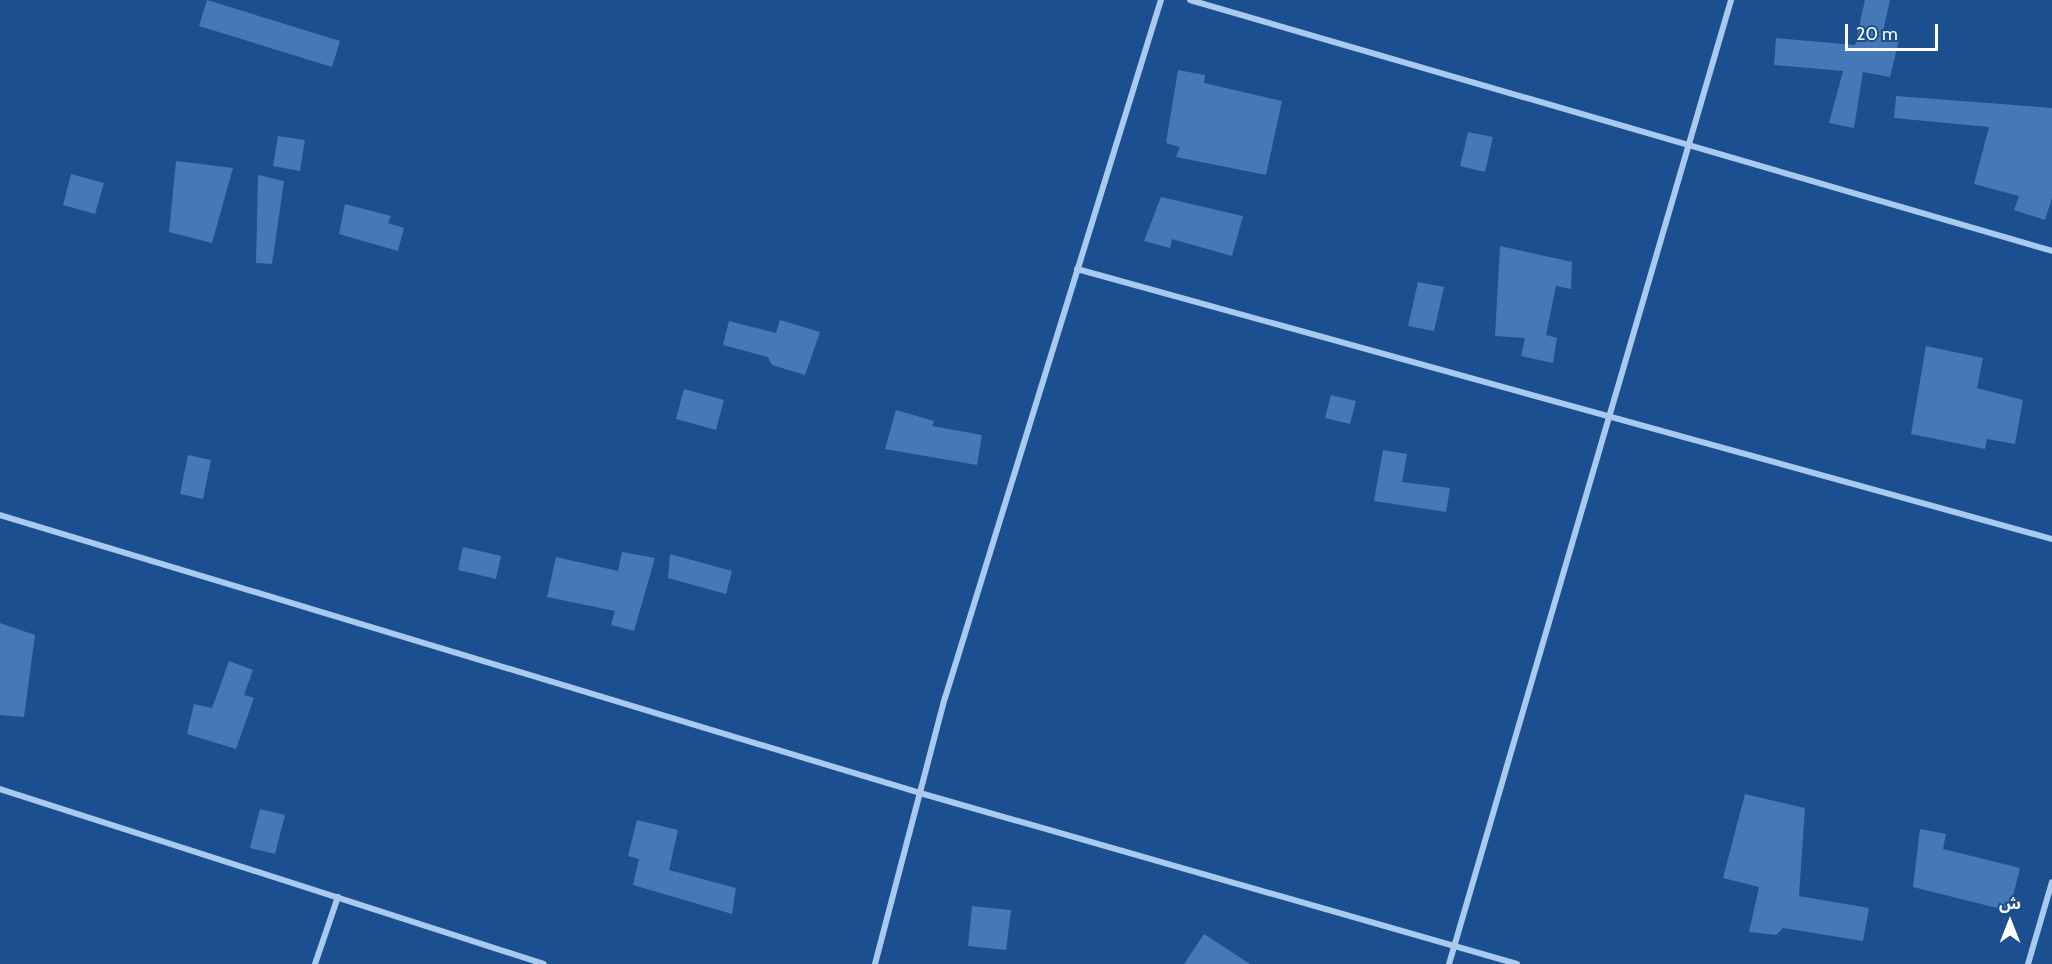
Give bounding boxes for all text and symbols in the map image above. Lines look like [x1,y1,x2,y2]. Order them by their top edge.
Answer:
scale bar [1848,12,1941,50]
text: 20 m [1856,23,1898,45]
north arrow [1980,892,2040,952]
text: ش [1999,894,2021,913]

